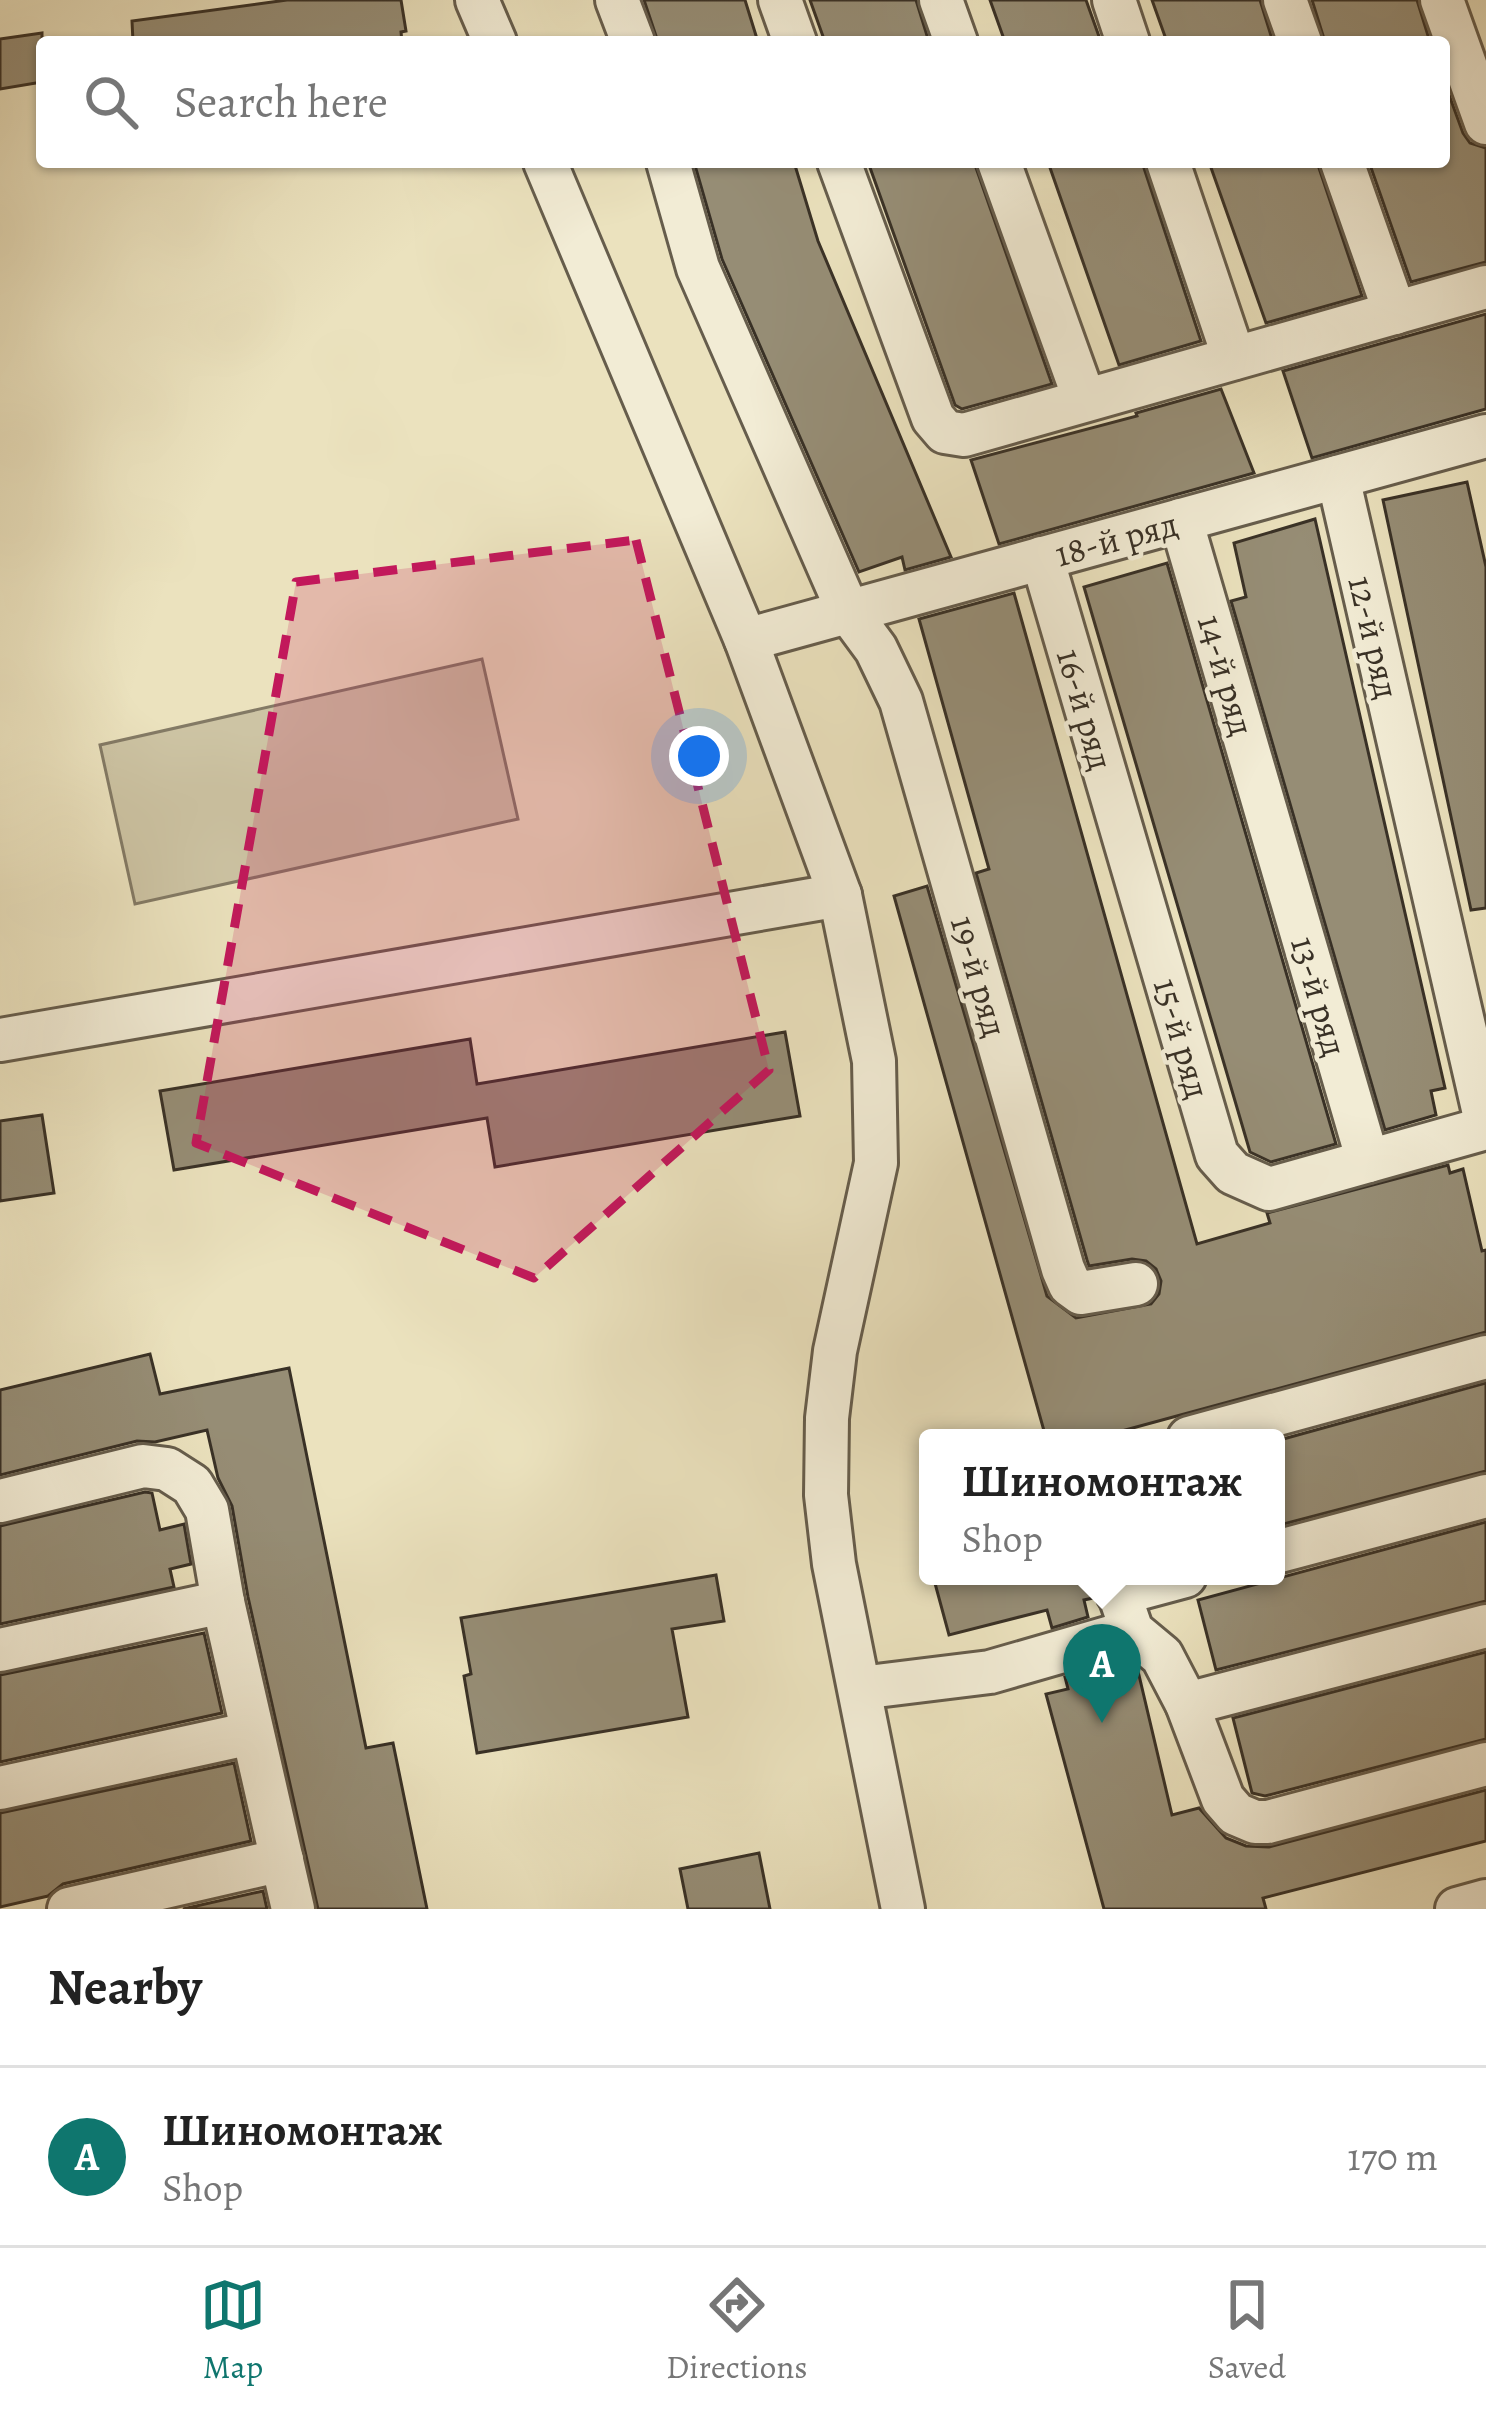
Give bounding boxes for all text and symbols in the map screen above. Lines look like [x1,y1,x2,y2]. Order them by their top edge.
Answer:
search box [36,36,1450,168]
icon: search [78,69,144,135]
text: Search here [174,71,388,133]
street label: 18-й ряд [1049,499,1183,578]
street label: 12-й ряд [1337,571,1412,703]
street label: 14-й ряд [1186,609,1267,741]
street label: 16-й ряд [1045,643,1126,776]
your location [669,726,729,786]
street label: 19-й ряд [939,910,1020,1042]
street label: 13-й ряд [1279,931,1360,1062]
street label: 15-й ряд [1142,972,1223,1104]
popup [919,1429,1285,1585]
text: Шиномонтаж [962,1450,1242,1512]
text: Shop [962,1512,1043,1565]
pin: A [1063,1624,1141,1723]
text: Nearby [48,1952,202,2022]
text: Шиномонтаж [162,2099,443,2161]
text: A [75,2130,99,2183]
text: 170 m [1347,2130,1438,2183]
text: Shop [162,2161,243,2214]
tab: Map [200,2272,266,2389]
tab: Directions [666,2272,808,2389]
tab: Saved [1208,2272,1286,2389]

